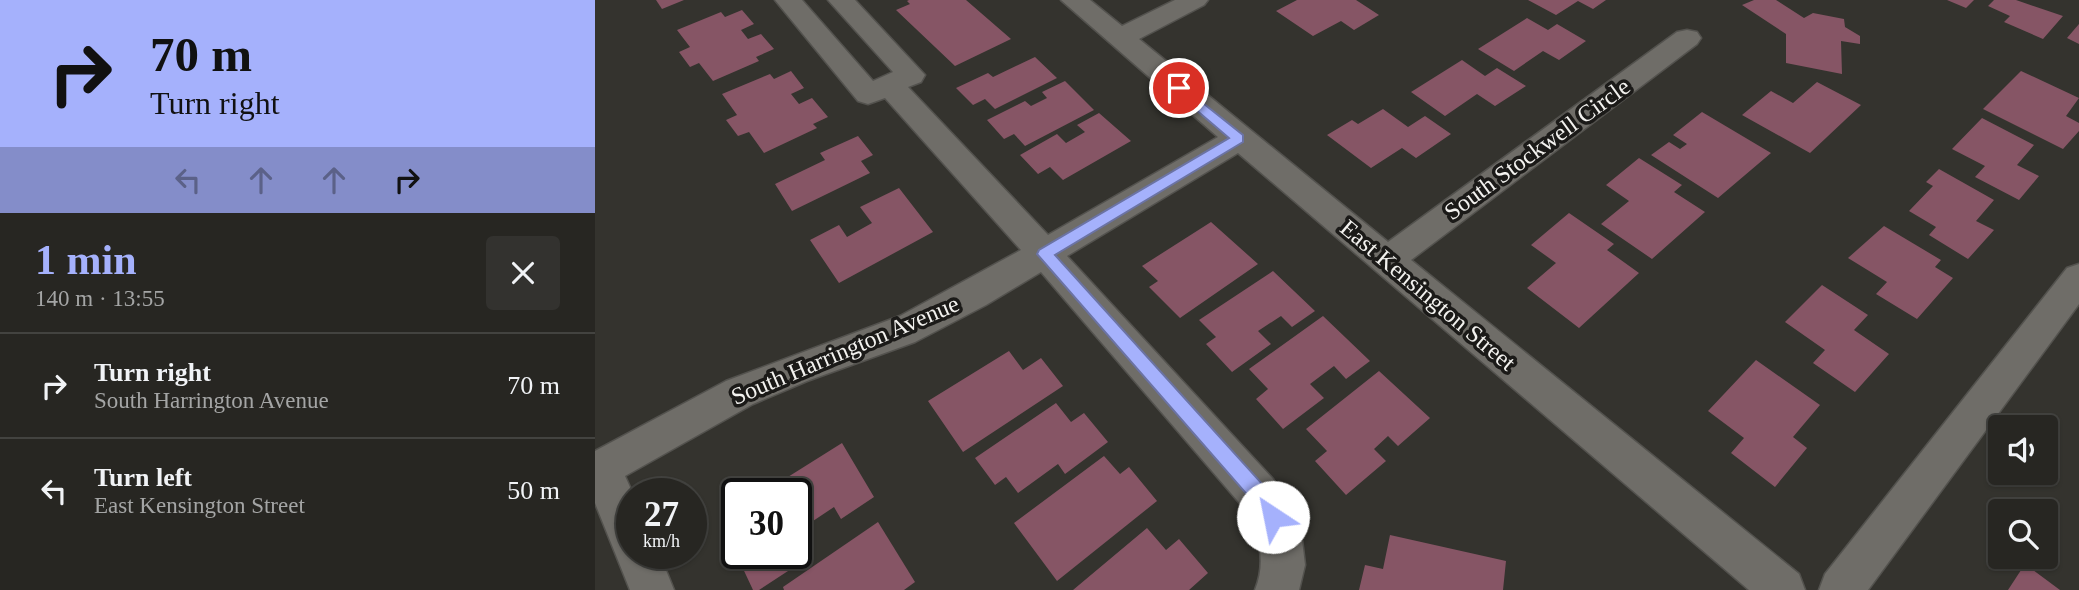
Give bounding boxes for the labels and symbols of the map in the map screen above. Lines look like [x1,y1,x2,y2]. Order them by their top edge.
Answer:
pin [1149,58,1209,118]
street label: South Stockwell Circle [1439,73,1635,225]
street label: East Kensington Street [1335,214,1521,376]
street label: South Harrington Avenue [727,290,963,410]
speed limit sign: 30 [721,478,812,569]
position arrow [1236,480,1310,554]

